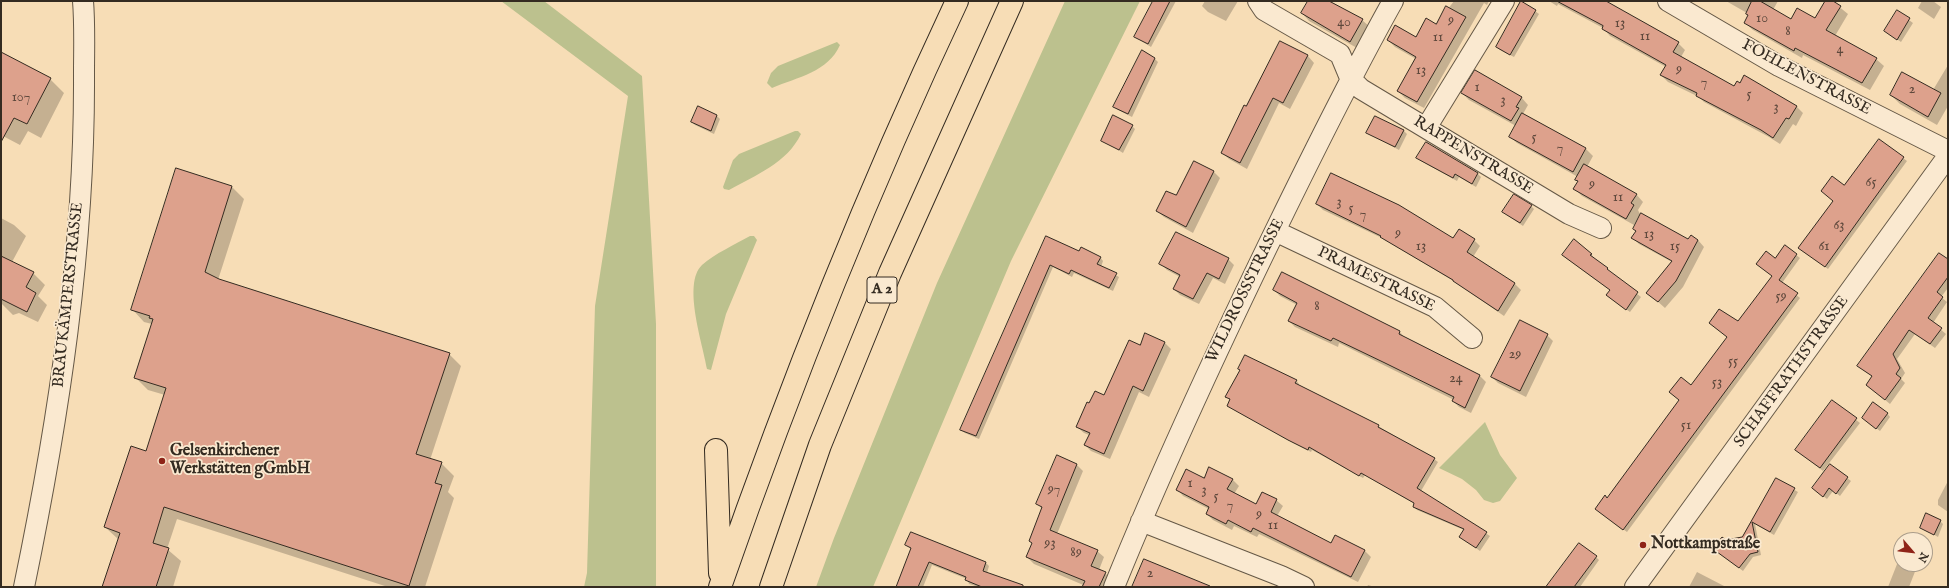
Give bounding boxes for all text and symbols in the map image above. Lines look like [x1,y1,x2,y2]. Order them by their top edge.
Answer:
house number: 10 [1756,11,1768,27]
house number: 9 [1448,13,1454,29]
house number: 40 [1337,15,1351,31]
house number: 13 [1615,16,1625,32]
house number: 8 [1785,24,1791,40]
house number: 11 [1640,29,1650,45]
house number: 11 [1433,30,1443,46]
street label: FOHLENSTRASSE [1738,36,1874,120]
house number: 4 [1837,42,1843,58]
house number: 9 [1676,62,1682,78]
house number: 13 [1416,63,1426,79]
house number: 7 [1701,75,1707,91]
house number: 1 [1474,80,1480,96]
house number: 2 [1909,82,1915,98]
house number: 5 [1746,87,1752,103]
house number: 107 [12,90,30,106]
house number: 3 [1500,93,1506,109]
house number: 3 [1773,100,1779,116]
street label: RAPPENSTRASSE [1410,113,1536,199]
house number: 5 [1531,130,1537,146]
house number: 7 [1557,141,1563,157]
house number: 65 [1866,175,1876,191]
house number: 9 [1589,177,1595,193]
house number: 11 [1613,190,1623,206]
house number: 3 [1336,195,1342,211]
street label: BRAUKÄMPERSTRASSE [50,201,88,389]
house number: 5 [1348,201,1354,217]
house number: 7 [1360,207,1366,223]
street label: WILDROSSSTRASSE [1203,216,1289,366]
house number: 63 [1833,218,1845,234]
house number: 9 [1395,226,1401,242]
house number: 13 [1644,227,1654,243]
house number: 13 [1416,239,1426,255]
house number: 15 [1670,239,1680,255]
house number: 61 [1818,239,1830,255]
street label: PRAMESTRASSE [1314,243,1438,317]
road number: A 2 [867,277,897,303]
house number: 59 [1775,289,1787,305]
street label: SCHAFFRATHSTRASSE [1731,292,1853,452]
house number: 8 [1314,299,1320,315]
house number: 29 [1509,347,1521,363]
house number: 55 [1728,354,1738,370]
house number: 24 [1449,371,1463,387]
house number: 53 [1712,375,1722,391]
house number: 51 [1681,418,1691,434]
place label: Gelsenkirchener Werkstätten gGmbH [170,442,310,480]
marker: Gelsenkirchener Werkstätten gGmbH [157,456,167,466]
house number: 1 [1187,476,1193,492]
house number: 97 [1048,482,1060,498]
house number: 3 [1201,483,1207,499]
house number: 5 [1213,489,1219,505]
house number: 7 [1227,498,1233,514]
house number: 9 [1256,507,1262,523]
house number: 11 [1268,518,1278,534]
north arrow [1893,532,1933,572]
place label: Nottkampstraße [1651,535,1760,555]
house number: 93 [1044,536,1056,552]
marker: Nottkampstraße [1638,540,1648,550]
house number: 89 [1070,545,1082,561]
text: N [1914,550,1931,565]
house number: 2 [1147,566,1153,582]

